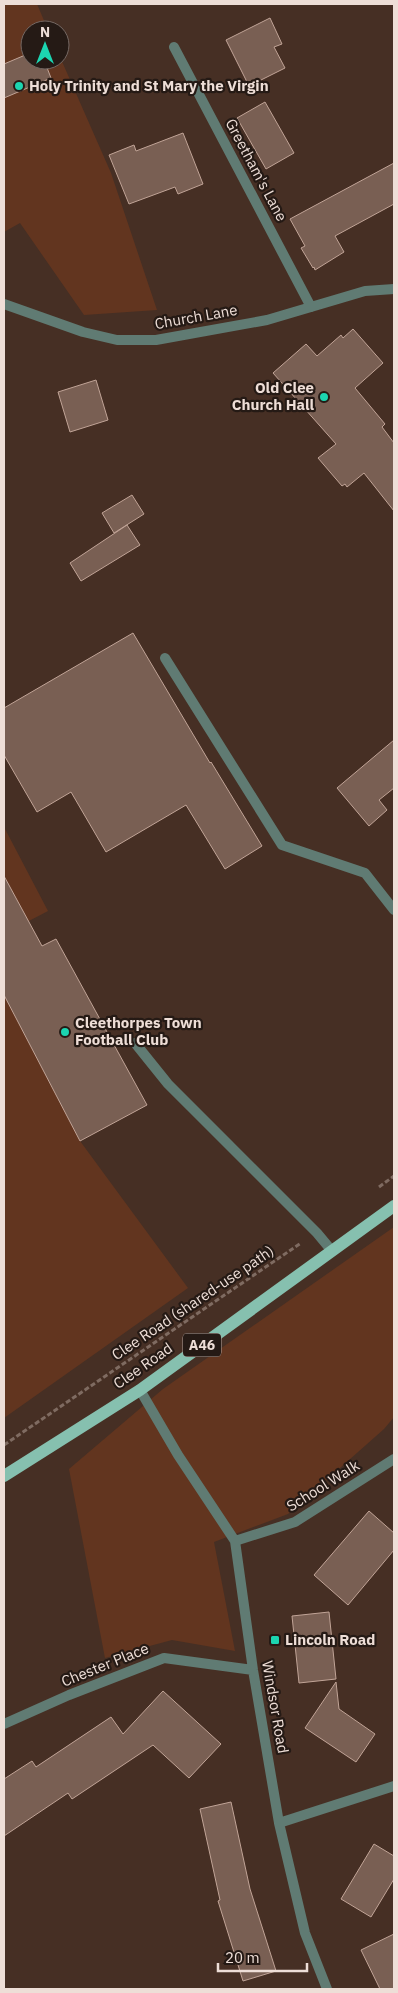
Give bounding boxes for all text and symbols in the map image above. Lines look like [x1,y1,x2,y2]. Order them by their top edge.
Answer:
north arrow [20,20,70,70]
text: N [40,23,50,41]
place label: Holy Trinity and St Mary the Virgin [29,76,269,95]
marker: Holy Trinity and St Mary the Virgin [13,80,25,92]
street label: Greetham's Lane [221,115,292,224]
street label: Church Lane [153,300,239,333]
place label: Old Clee Church Hall [232,378,314,414]
marker: Old Clee Church Hall [318,391,330,403]
place label: Cleethorpes Town Football Club [75,1013,202,1049]
marker: Cleethorpes Town Football Club [59,1026,71,1038]
street label: Clee Road (shared-use path) [108,1242,278,1364]
road number: A46 [183,1334,221,1356]
street label: Clee Road [110,1339,176,1393]
street label: School Walk [283,1456,363,1515]
place label: Lincoln Road [285,1630,375,1649]
marker: Lincoln Road [269,1634,281,1646]
street label: Chester Place [58,1638,151,1691]
street label: Windsor Road [258,1659,293,1755]
scale bar [218,1940,307,1972]
text: 20 m [225,1948,260,1967]

